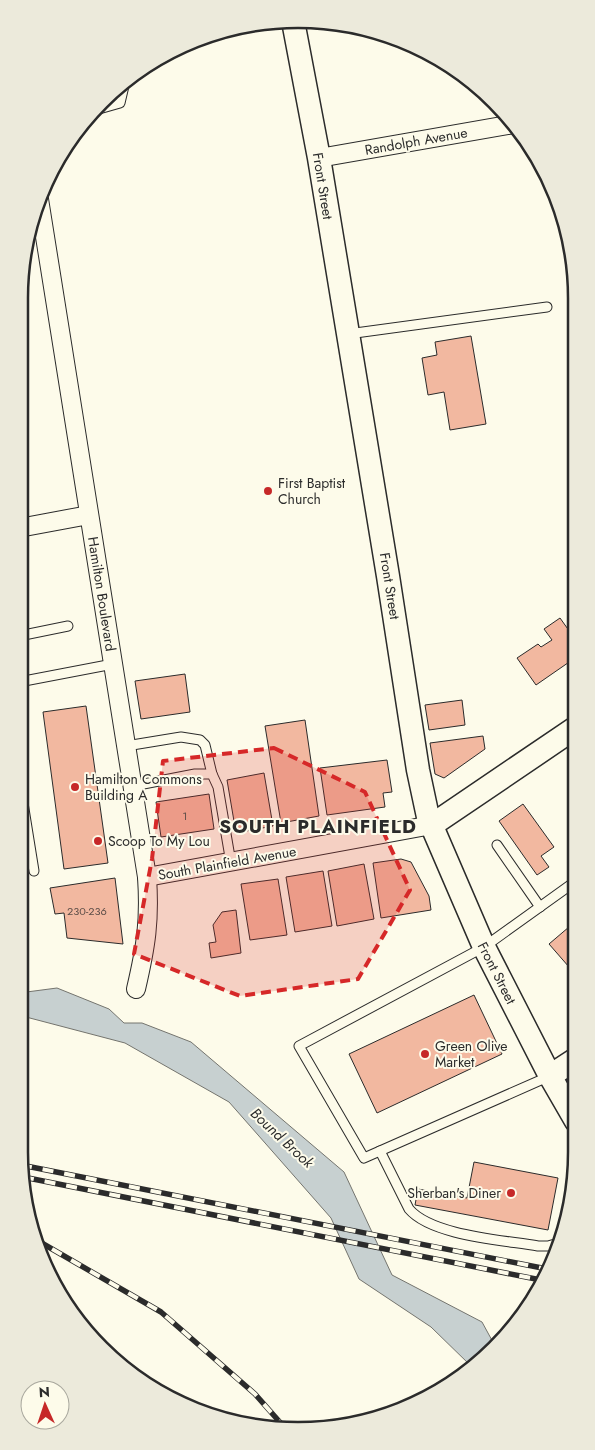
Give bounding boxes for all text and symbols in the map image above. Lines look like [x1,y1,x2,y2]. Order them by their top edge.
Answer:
street label: Randolph Avenue [363,122,469,160]
street label: Front Street [308,151,338,221]
place label: First Baptist Church [278,473,346,509]
marker: First Baptist Church [262,485,274,497]
street label: Hamilton Boulevard [83,535,121,653]
street label: Front Street [375,551,405,621]
place label: Hamilton Commons Building A [85,769,202,805]
marker: Hamilton Commons Building A [69,781,81,793]
house number: 1 [183,808,187,824]
district label: SOUTH PLAINFIELD [219,813,417,840]
place label: Scoop To My Lou [108,831,210,851]
marker: Scoop To My Lou [92,835,104,847]
street label: South Plainfield Avenue [156,841,298,885]
house number: 230-236 [67,903,107,919]
street label: Front Street [473,938,521,1008]
place label: Green Olive Market [435,1036,508,1072]
marker: Green Olive Market [419,1048,431,1060]
water label: Bound Brook [245,1103,319,1174]
place label: Sherban's Diner [407,1183,501,1203]
marker: Sherban's Diner [505,1187,517,1199]
north arrow [20,1380,70,1430]
text: N [38,1382,50,1402]

